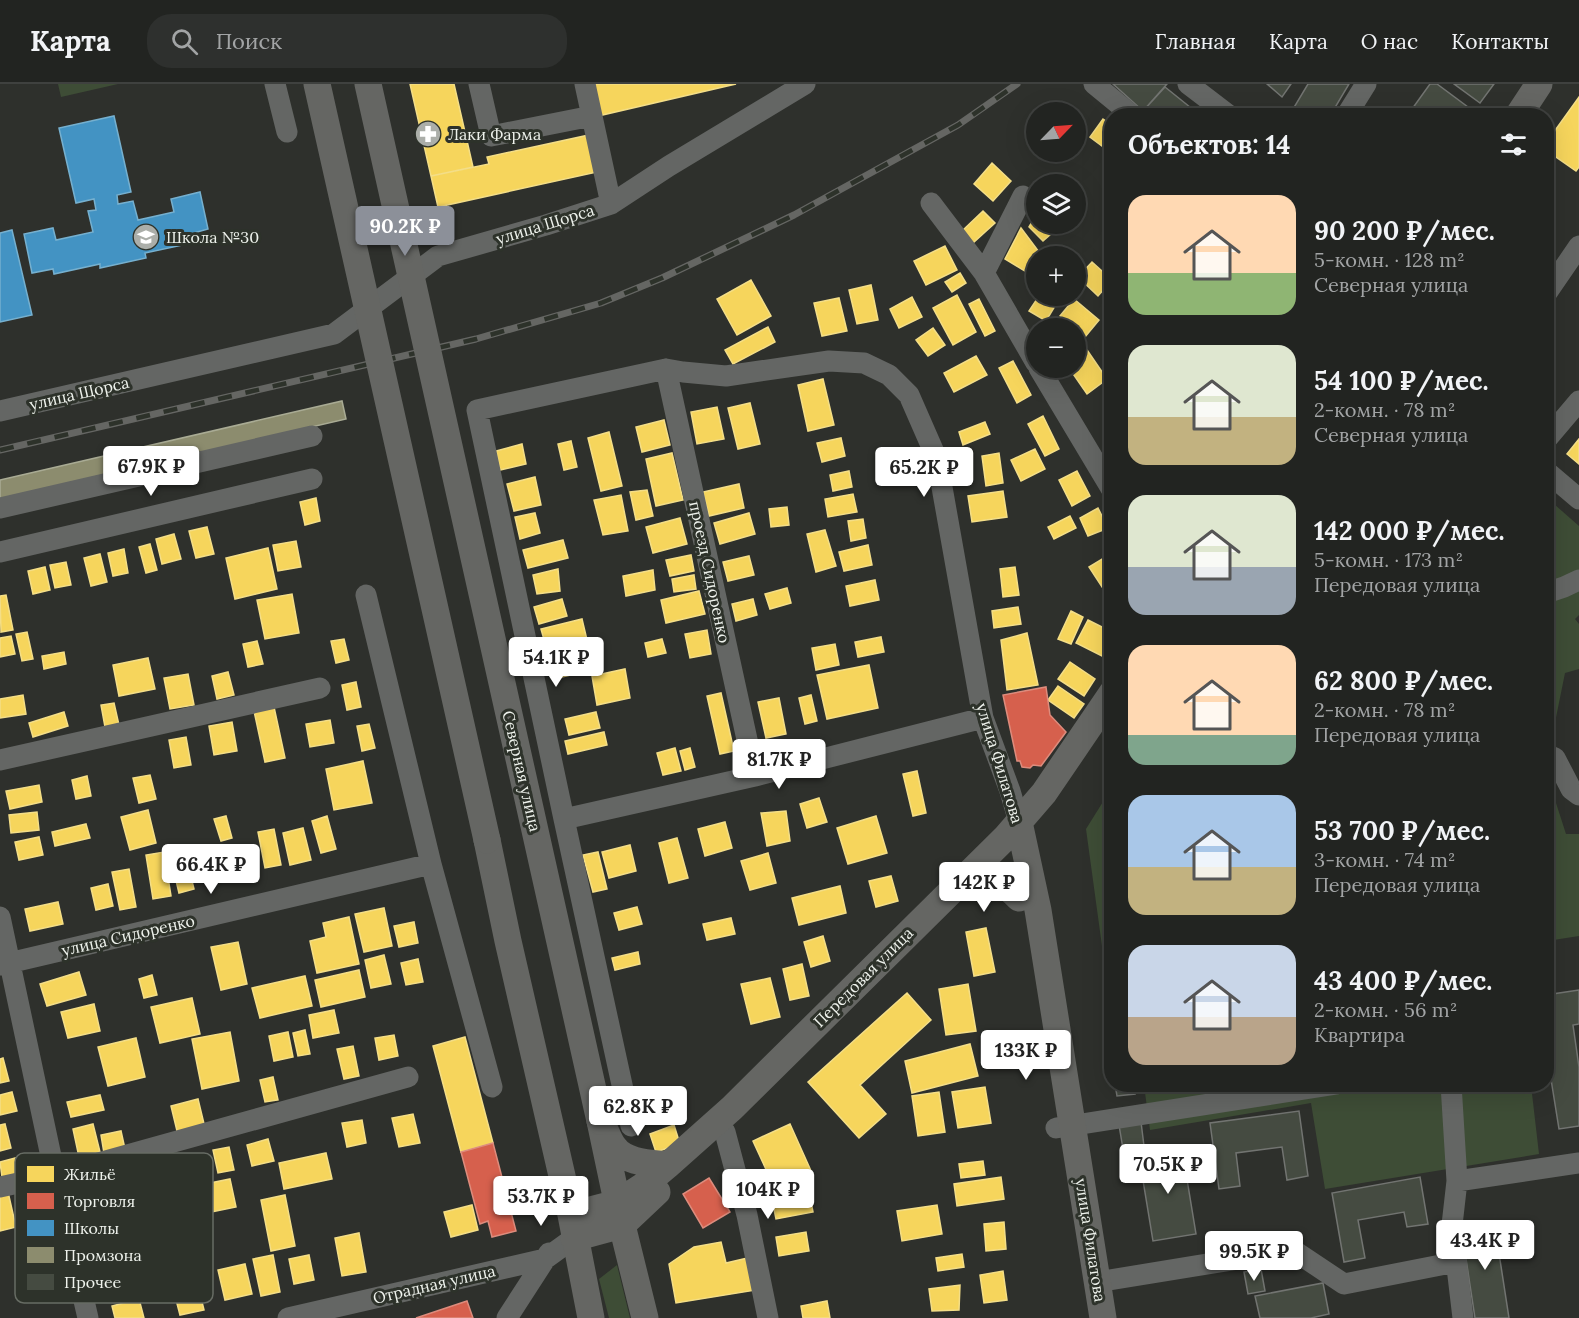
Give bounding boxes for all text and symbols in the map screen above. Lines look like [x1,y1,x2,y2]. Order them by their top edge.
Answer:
search box [147,14,567,68]
text: Карта [30,23,111,59]
icon: search [168,25,201,58]
text: Поиск [216,27,282,55]
text: Главная [1155,28,1236,55]
text: Карта [1269,28,1328,55]
text: О нас [1361,28,1418,55]
text: Контакты [1451,28,1549,55]
north arrow [1026,102,1086,162]
map controls [1026,102,1086,378]
pharmacy icon: Лаки Фарма [413,119,443,149]
place label: Лаки Фарма [448,124,541,144]
text: Объектов: 14 [1128,128,1290,161]
icon: filters [1497,128,1530,161]
button: layers [1026,174,1086,234]
street label: улица Щорса [493,200,597,248]
pin: 90.2K ₽ [350,206,460,257]
text: 90.2K ₽ [369,213,441,238]
text: 90 200 ₽/мес. [1314,214,1495,247]
icon: home [1176,219,1248,291]
school or university icon: Школа №30 [131,222,161,252]
place label: Школа №30 [166,227,259,247]
button: + [1026,246,1086,306]
text: 5-комн. · 128 m² [1314,247,1465,272]
text: Северная улица [1314,272,1468,297]
button: − [1026,318,1086,378]
text: 54 100 ₽/мес. [1314,364,1488,397]
icon: home [1176,369,1248,441]
street label: улица Щорса [27,372,131,414]
text: 2-комн. · 78 m² [1314,397,1455,422]
text: Северная улица [1314,422,1468,447]
pin: 67.9K ₽ [96,446,206,497]
pin: 65.2K ₽ [869,447,979,498]
text: 67.9K ₽ [117,453,185,478]
text: 65.2K ₽ [889,454,959,479]
street label: проезд Сидоренко [685,499,735,645]
text: 142 000 ₽/мес. [1314,514,1505,547]
icon: home [1176,519,1248,591]
text: 5-комн. · 173 m² [1314,547,1463,572]
text: Передовая улица [1314,572,1480,597]
pin: 54.1K ₽ [501,637,611,688]
text: 54.1K ₽ [523,644,589,669]
text: 62 800 ₽/мес. [1314,664,1493,697]
icon: home [1176,669,1248,741]
text: 2-комн. · 78 m² [1314,697,1455,722]
street label: улица Филатова [972,700,1028,826]
street label: Северная улица [498,709,546,833]
text: Передовая улица [1314,722,1480,747]
pin: 81.7K ₽ [724,739,834,790]
text: 81.7K ₽ [747,746,811,771]
text: 53 700 ₽/мес. [1314,814,1490,847]
icon: home [1176,819,1248,891]
pin: 66.4K ₽ [156,844,266,895]
text: 3-комн. · 74 m² [1314,847,1455,872]
text: 66.4K ₽ [176,851,246,876]
pin: 142K ₽ [935,862,1033,913]
text: 142K ₽ [953,869,1015,894]
text: Передовая улица [1314,872,1480,897]
street label: улица Сидоренко [59,910,197,960]
street label: Передовая улица [809,923,917,1031]
text: 43 400 ₽/мес. [1314,964,1492,997]
icon: home [1176,969,1248,1041]
text: 2-комн. · 56 m² [1314,997,1457,1022]
text: Квартира [1314,1022,1405,1047]
pin: 133K ₽ [977,1030,1075,1081]
text: 133K ₽ [995,1037,1057,1062]
pin: 62.8K ₽ [583,1086,693,1137]
text: 62.8K ₽ [603,1093,673,1118]
pin: 70.5K ₽ [1113,1144,1223,1195]
text: 70.5K ₽ [1133,1151,1203,1176]
legend [15,1153,213,1303]
text: Жильё [64,1164,116,1184]
pin: 104K ₽ [719,1169,817,1220]
pin: 53.7K ₽ [486,1176,596,1227]
text: 104K ₽ [736,1176,800,1201]
street label: улица Филатова [1071,1177,1111,1303]
text: 53.7K ₽ [507,1183,575,1208]
text: Торговля [64,1191,135,1211]
text: Школы [64,1218,119,1238]
pin: 43.4K ₽ [1430,1220,1540,1271]
text: 43.4K ₽ [1450,1227,1520,1252]
pin: 99.5K ₽ [1199,1231,1309,1282]
text: 99.5K ₽ [1219,1238,1289,1263]
text: Промзона [64,1245,142,1265]
street label: Отрадная улица [371,1260,497,1308]
text: Прочее [64,1272,122,1292]

